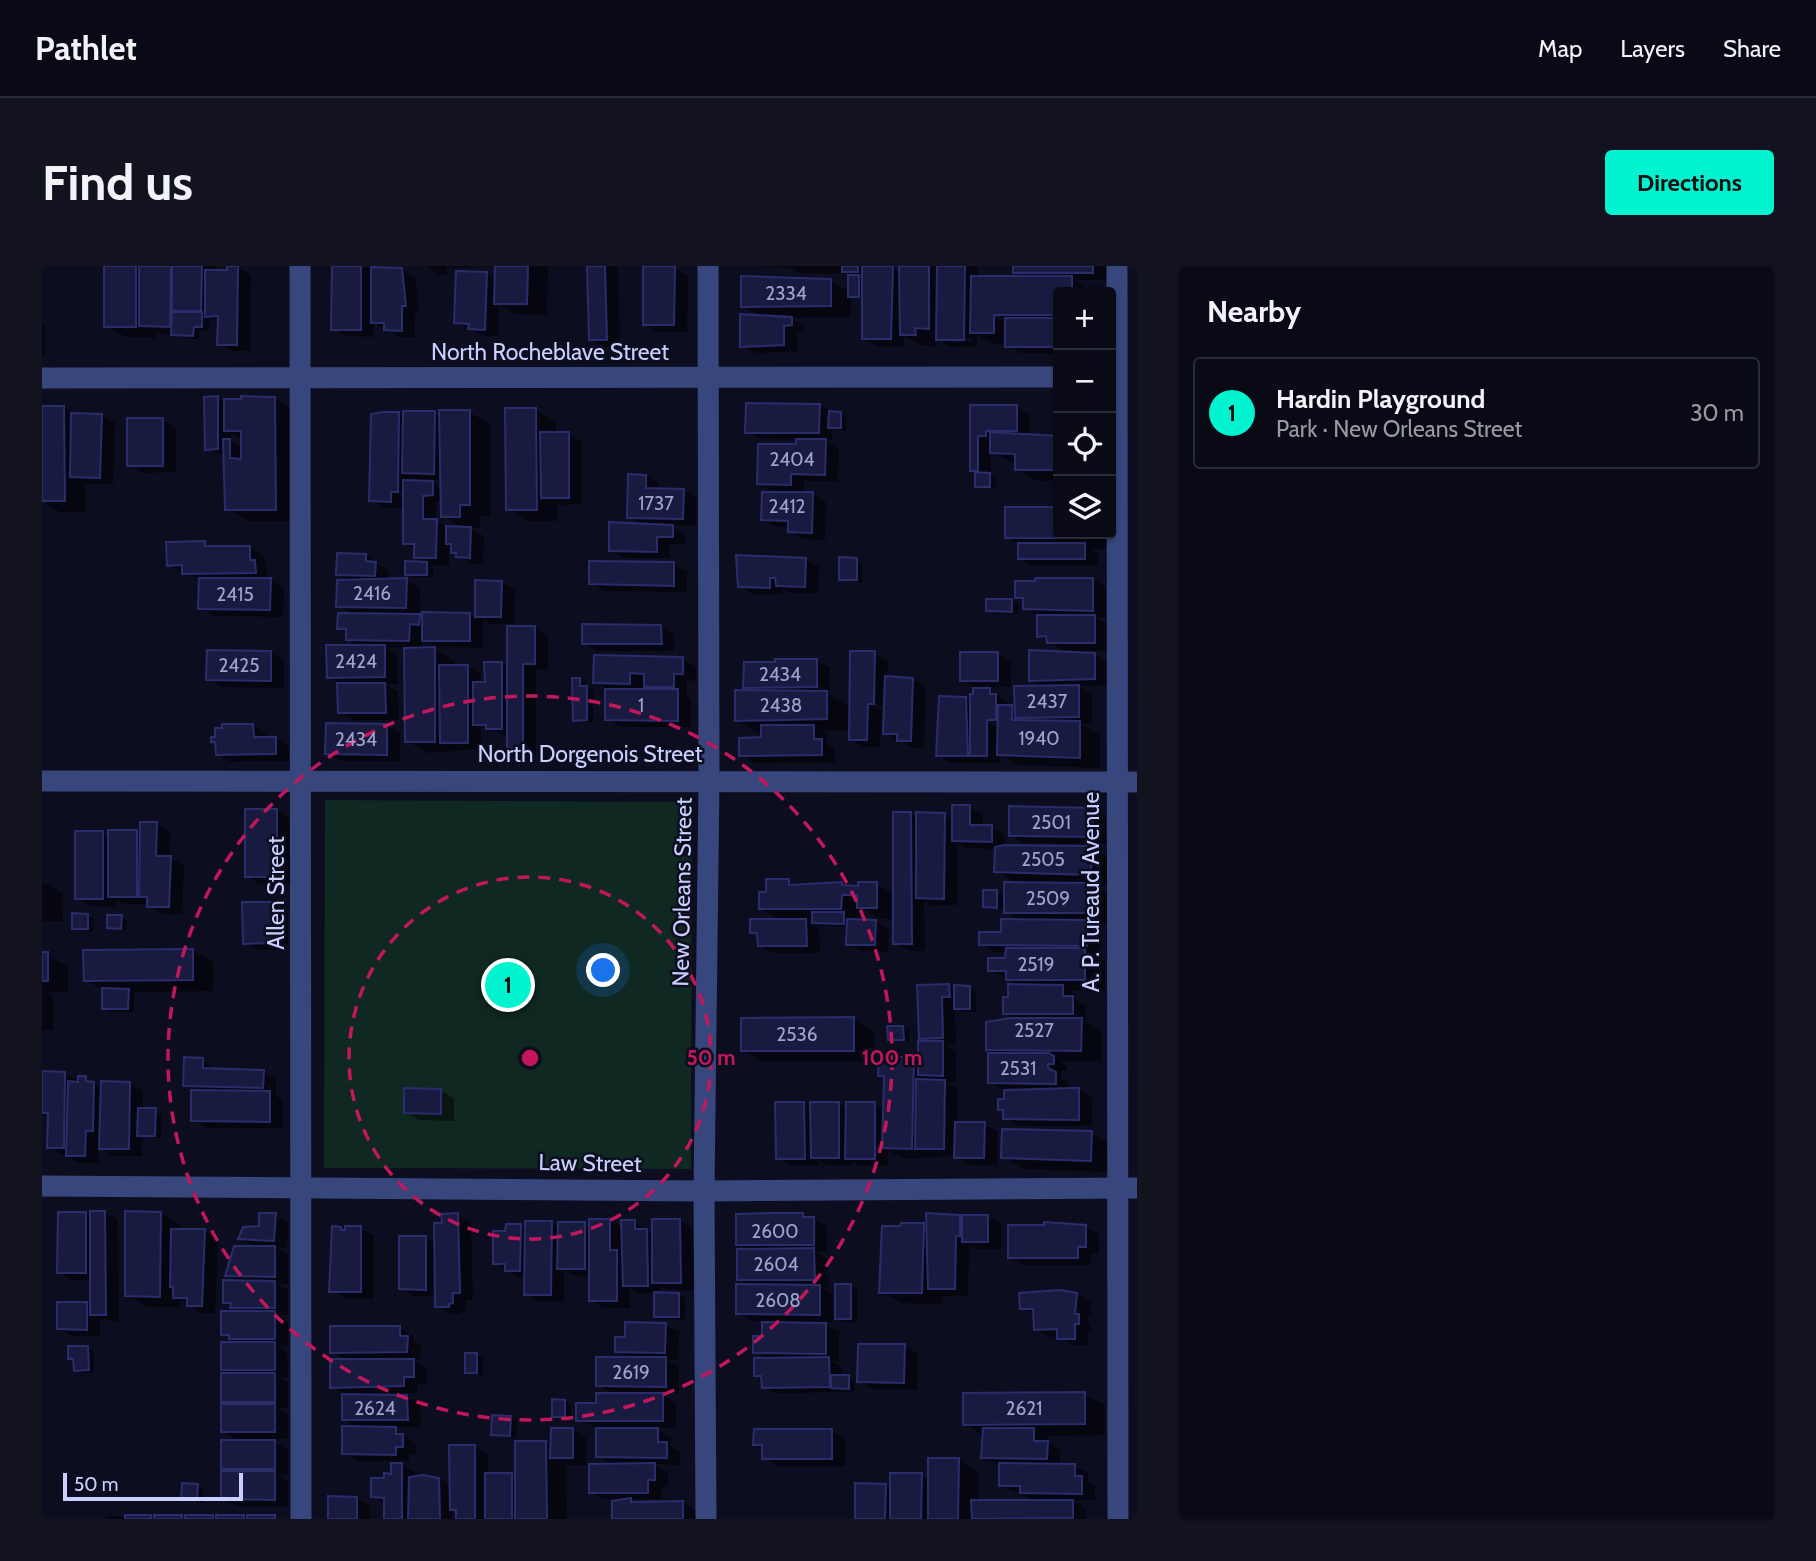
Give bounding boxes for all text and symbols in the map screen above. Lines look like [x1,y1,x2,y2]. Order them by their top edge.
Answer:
text: Pathlet [35,28,137,68]
text: Map [1538,34,1582,63]
text: Layers [1620,34,1685,63]
text: Share [1723,34,1781,63]
button: Directions [1605,150,1774,215]
text: Find us [42,153,193,212]
house number: 2334 [765,282,807,305]
map controls [1053,287,1116,539]
button: + [1053,287,1116,350]
text: Nearby [1207,293,1301,330]
street label: North Rocheblave Street [431,338,669,366]
button: − [1053,350,1116,413]
text: Hardin Playground [1276,383,1485,415]
text: 1 [1228,399,1236,427]
text: 30 m [1690,399,1744,427]
button: locate [1053,413,1116,476]
text: Park · New Orleans Street [1276,415,1522,443]
house number: 2404 [769,448,815,471]
button: layers [1053,476,1116,539]
house number: 1737 [638,492,674,515]
house number: 2412 [768,495,806,518]
house number: 2416 [353,582,391,605]
house number: 2415 [216,583,254,606]
house number: 2424 [335,650,377,673]
house number: 2425 [218,654,260,677]
house number: 2434 [759,663,801,686]
house number: 2437 [1027,690,1068,713]
house number: 1 [638,694,644,717]
house number: 2438 [760,694,802,717]
house number: 1940 [1018,727,1060,750]
house number: 2434 [335,728,377,751]
street label: North Dorgenois Street [478,740,703,768]
street label: A. P. Tureaud Avenue [1077,792,1105,992]
street label: New Orleans Street [666,797,698,987]
house number: 2501 [1031,811,1071,834]
street label: Allen Street [262,836,290,950]
house number: 2505 [1021,848,1065,871]
house number: 2509 [1026,887,1070,910]
your location [586,953,620,987]
house number: 2519 [1017,953,1055,976]
pin: 1 [485,959,531,1011]
house number: 2527 [1014,1019,1054,1042]
house number: 2536 [776,1023,818,1046]
text: 50 m [686,1045,736,1070]
text: 100 m [862,1045,922,1070]
centre of rings [518,1046,542,1070]
house number: 2531 [1000,1057,1036,1080]
street label: Law Street [538,1148,642,1178]
house number: 2600 [751,1220,799,1243]
house number: 2604 [754,1253,799,1276]
house number: 2608 [755,1289,801,1312]
house number: 2619 [612,1361,650,1384]
house number: 2624 [354,1397,396,1420]
house number: 2621 [1006,1397,1042,1420]
scale bar [63,1470,243,1502]
text: 50 m [74,1473,118,1496]

